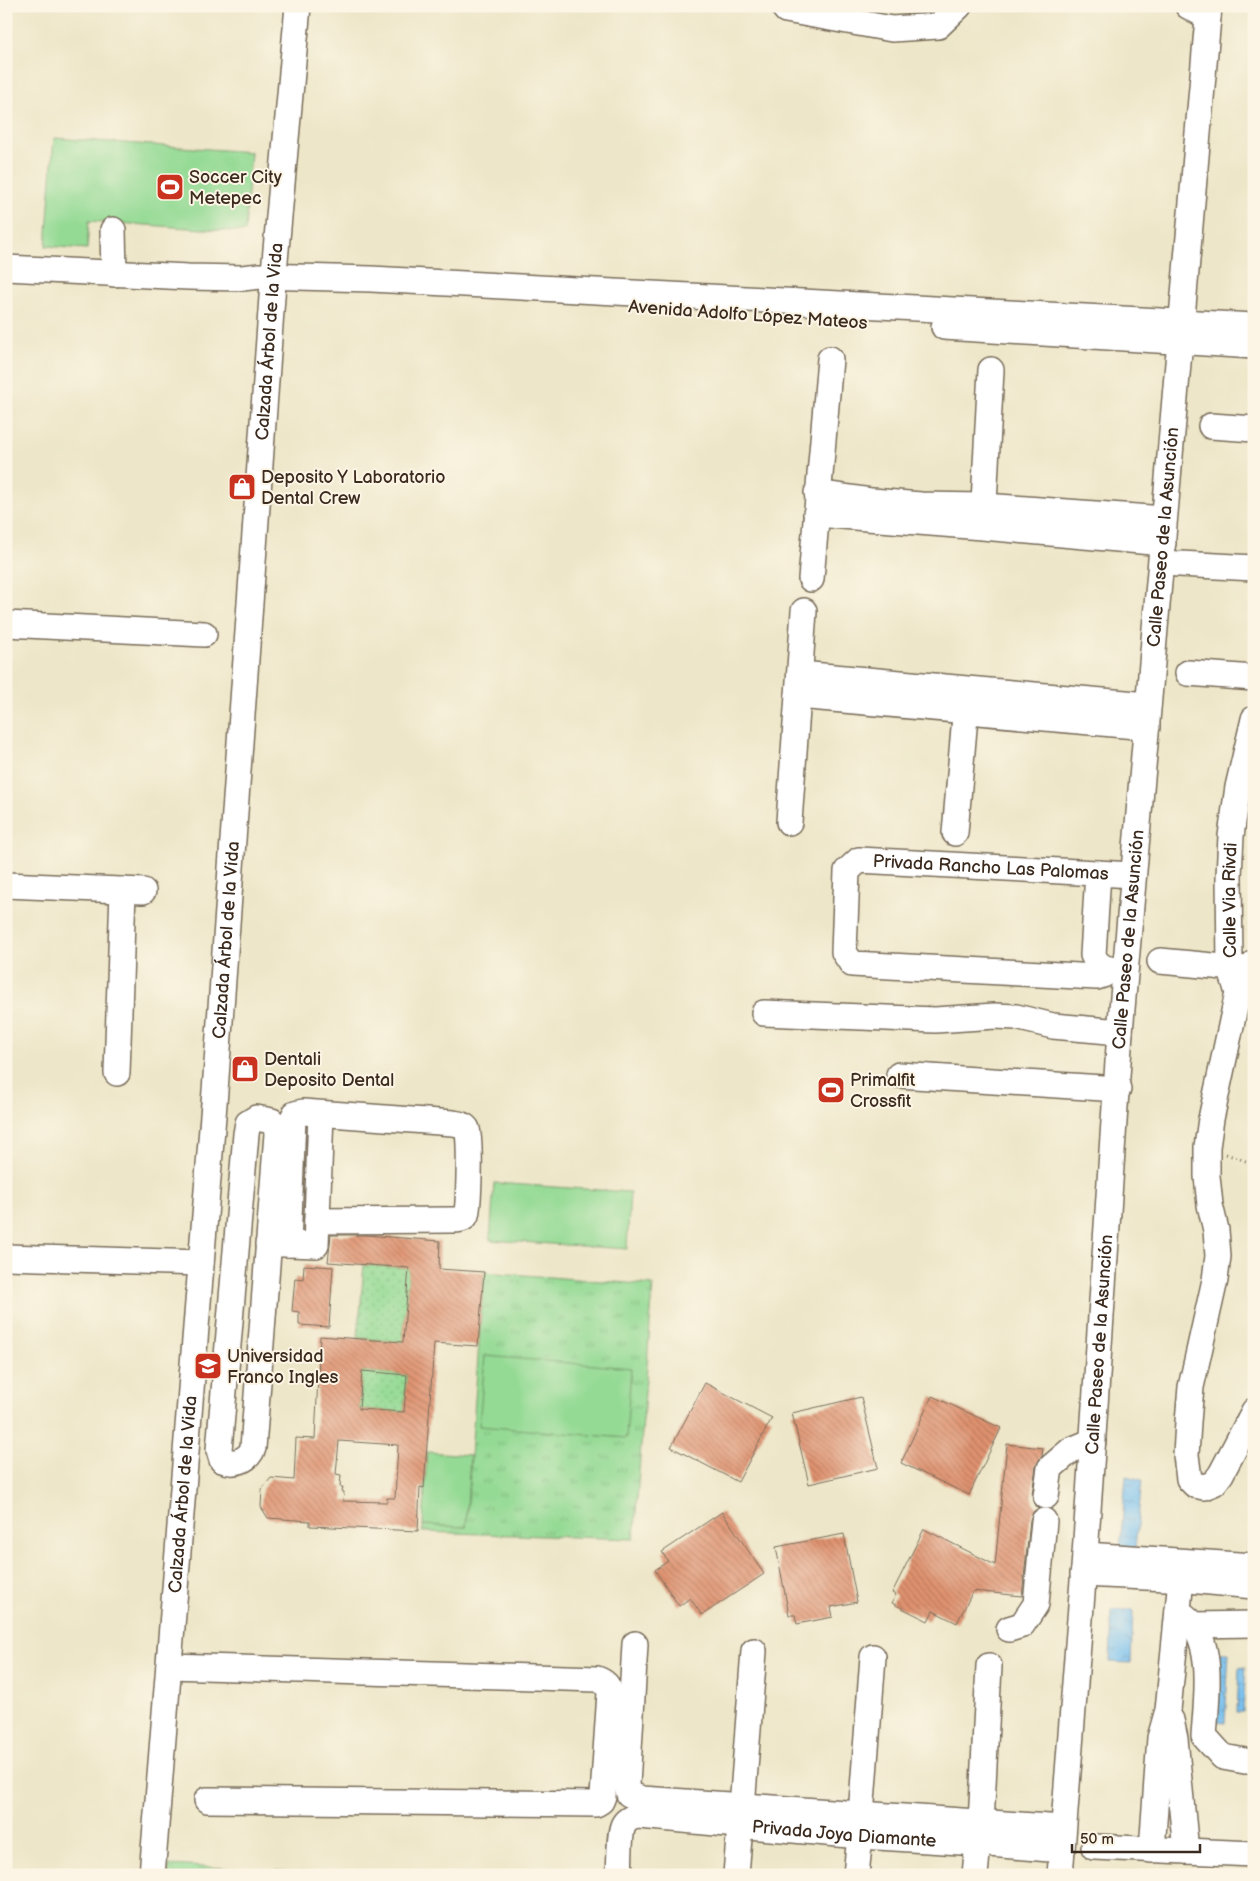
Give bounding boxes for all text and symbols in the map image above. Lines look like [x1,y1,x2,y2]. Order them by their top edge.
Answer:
place label: Soccer City Metepec [189,167,283,209]
sports icon: Soccer City Metepec [155,172,185,202]
street label: Calzada Árbol de la Vida [251,242,287,441]
street label: Avenida Adolfo López Mateos [628,296,868,334]
street label: Calle Paseo de la Asunción [1143,426,1183,648]
place label: Deposito Y Laboratorio Dental Crew [261,467,445,509]
shop icon: Deposito Y Laboratorio Dental Crew [227,472,257,502]
street label: Calle Paseo de la Asunción [1108,829,1148,1050]
street label: Calzada Árbol de la Vida [208,840,243,1039]
street label: Calle Via Rivdi [1218,842,1241,958]
street label: Privada Rancho Las Palomas [872,850,1109,884]
place label: Dentali Deposito Dental [264,1049,394,1091]
shop icon: Dentali Deposito Dental [230,1054,260,1084]
place label: Primalfit Crossfit [850,1070,916,1112]
sports icon: Primalfit Crossfit [816,1075,846,1105]
street label: Calle Paseo de la Asunción [1081,1234,1117,1455]
place label: Universidad Franco Ingles [227,1346,339,1388]
school or university icon: Universidad Franco Ingles [193,1351,223,1381]
street label: Calzada Árbol de la Vida [164,1395,201,1594]
street label: Privada Joya Diamante [751,1816,937,1851]
scale bar [1072,1821,1200,1853]
text: 50 m [1080,1830,1114,1849]

